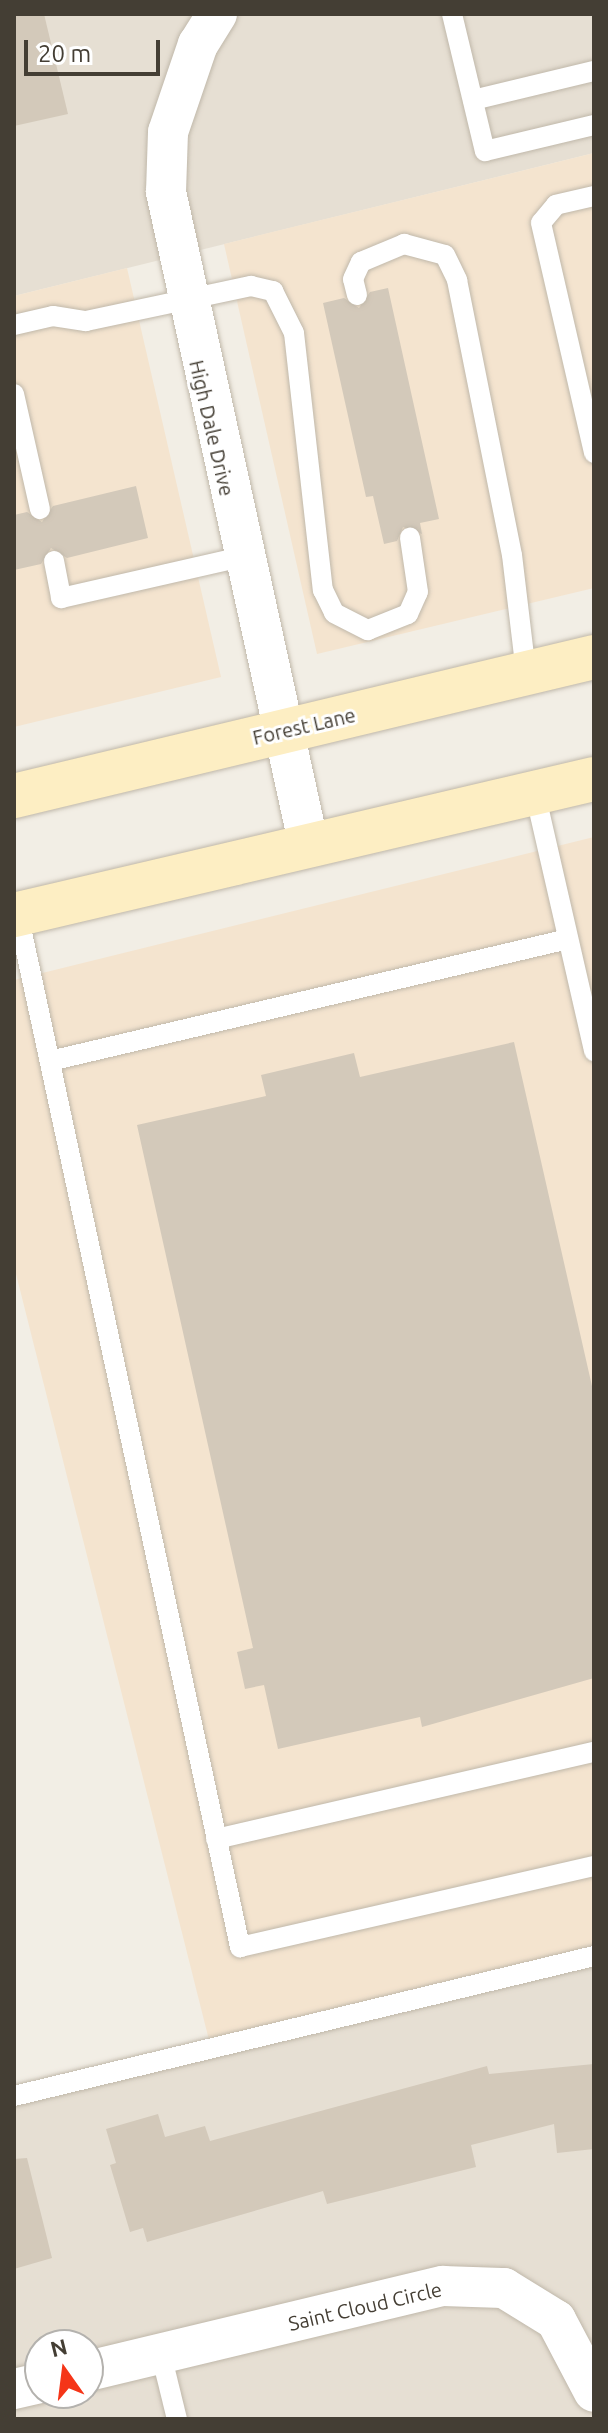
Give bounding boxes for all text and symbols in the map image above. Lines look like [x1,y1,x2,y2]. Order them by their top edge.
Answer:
scale bar [28,24,164,74]
text: 20 m [38,40,91,67]
street label: High Dale Drive [185,358,239,498]
street label: Forest Lane [250,703,358,749]
street label: Saint Cloud Circle [286,2277,444,2335]
north arrow [24,2329,104,2409]
text: N [48,2333,70,2361]

